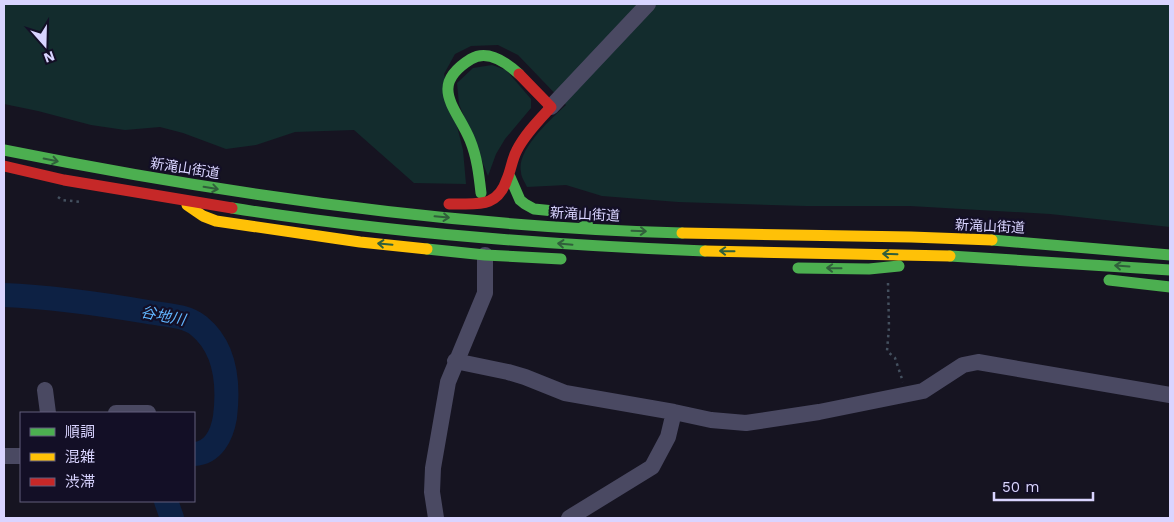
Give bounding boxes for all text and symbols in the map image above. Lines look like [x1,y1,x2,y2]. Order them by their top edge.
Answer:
north arrow [20,20,70,70]
text: N [42,48,57,67]
one-way arrow [43,155,59,165]
street label: 新滝山街道 [149,155,221,181]
one-way arrow [203,183,219,193]
street label: 新滝山街道 [550,204,620,224]
one-way arrow [434,212,450,222]
street label: 新滝山街道 [955,216,1025,236]
one-way arrow [631,227,647,236]
one-way arrow [377,239,393,249]
one-way arrow [557,240,573,249]
one-way arrow [719,246,736,256]
one-way arrow [882,249,898,258]
one-way arrow [1114,261,1130,271]
one-way arrow [827,263,843,273]
water label: 谷地川 [139,303,189,330]
legend [20,412,195,502]
text: 順調 [65,423,95,441]
text: 混雑 [65,448,95,466]
scale bar [994,470,1093,502]
text: 渋滞 [65,473,95,491]
text: 50 m [1002,478,1039,496]

